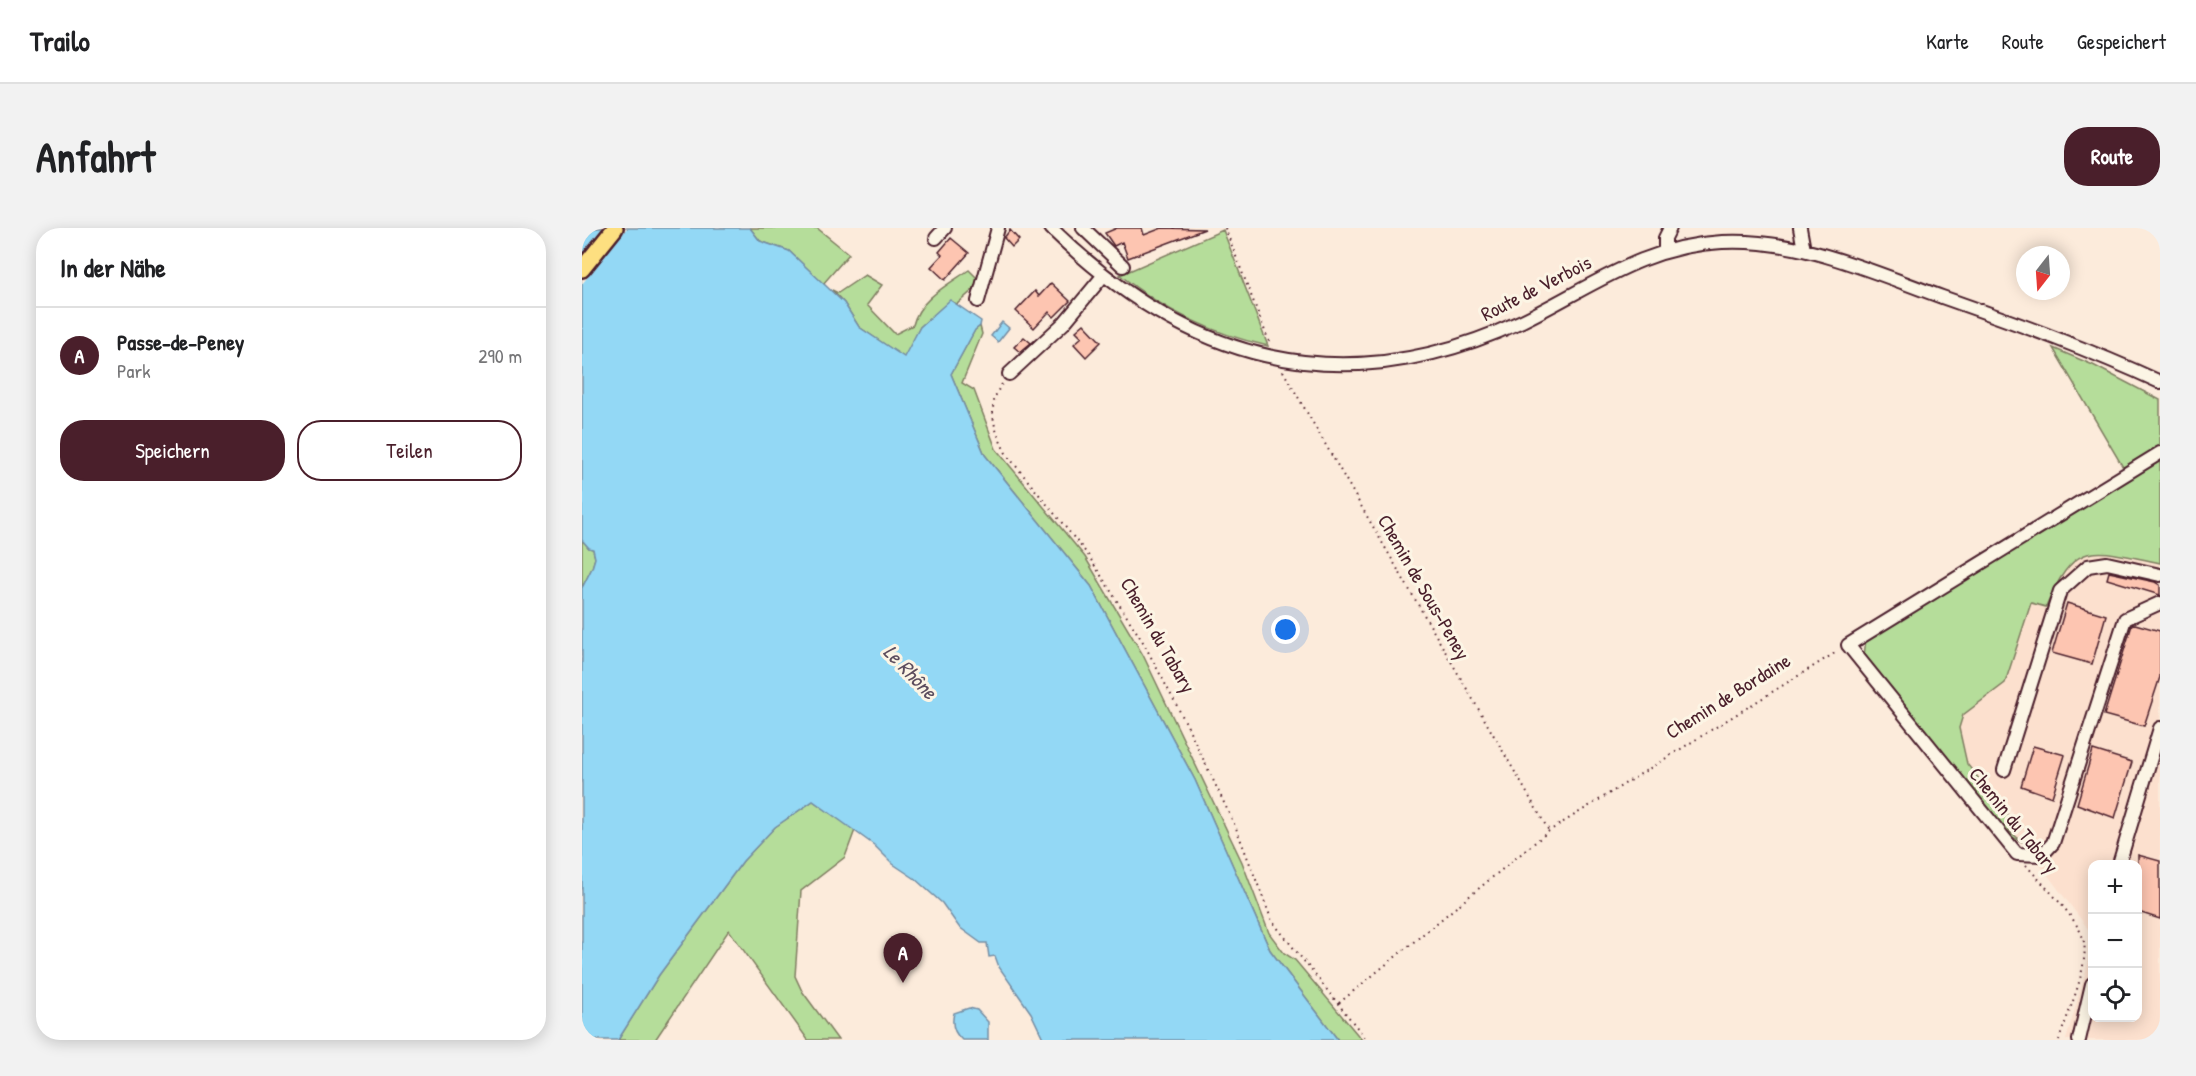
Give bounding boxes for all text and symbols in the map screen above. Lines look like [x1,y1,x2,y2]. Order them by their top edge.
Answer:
text: Trailo [30,22,90,60]
text: Karte [1926,27,1969,56]
text: Route [2002,27,2044,56]
text: Gespeichert [2077,27,2166,56]
button: Route [2064,127,2160,186]
text: Anfahrt [36,128,155,185]
north arrow [2016,246,2070,300]
street label: Route de Verbois [1476,248,1596,327]
text: In der Nähe [60,250,166,285]
text: Passe-de-Peney [117,327,244,357]
text: A [75,342,84,369]
text: 290 m [478,342,522,369]
text: Park [117,357,150,384]
button: Speichern [60,420,285,481]
button: Teilen [297,420,522,481]
street label: Chemin de Sous-Peney [1372,509,1477,664]
street label: Chemin du Tabary [1115,572,1202,697]
your location [1271,615,1300,644]
water label: Le Rhône [877,638,945,707]
street label: Chemin de Bordaine [1660,646,1795,745]
street label: Chemin du Tabary [1963,761,2065,878]
map controls [2088,860,2142,1022]
button: + [2088,860,2142,914]
button: − [2088,914,2142,968]
pin: A [884,934,922,983]
button: locate [2088,968,2142,1022]

